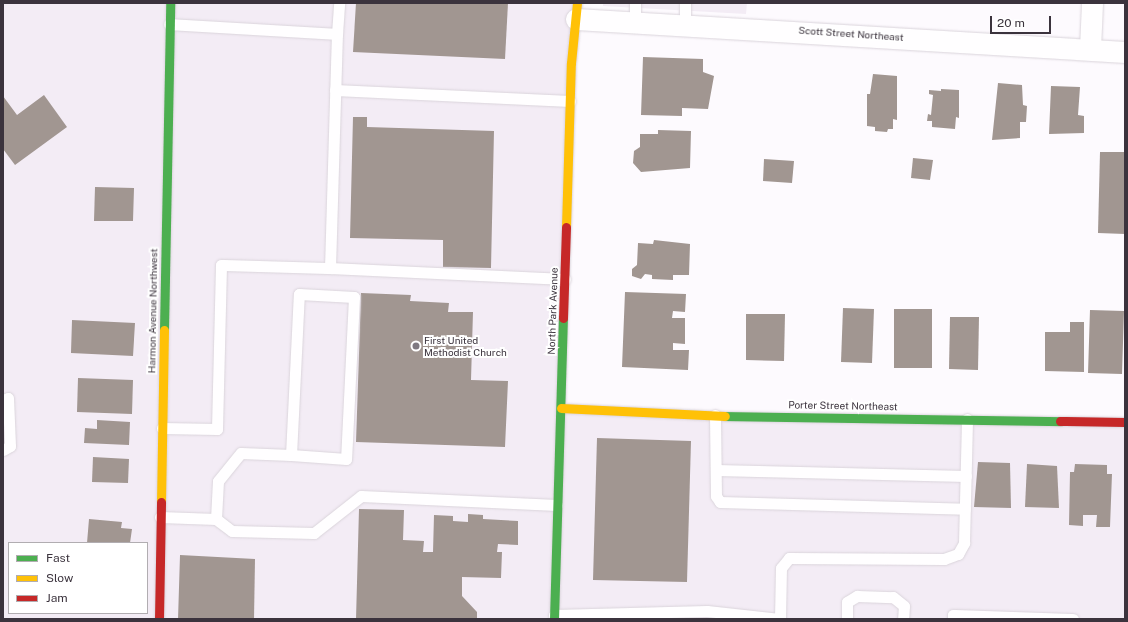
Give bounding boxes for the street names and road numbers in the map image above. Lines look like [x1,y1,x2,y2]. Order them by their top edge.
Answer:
street label: Scott Street Northeast [798,24,904,44]
street label: Harmon Avenue Northwest [146,248,160,374]
street label: North Park Avenue [545,267,561,355]
street label: Porter Street Northeast [788,399,898,413]

